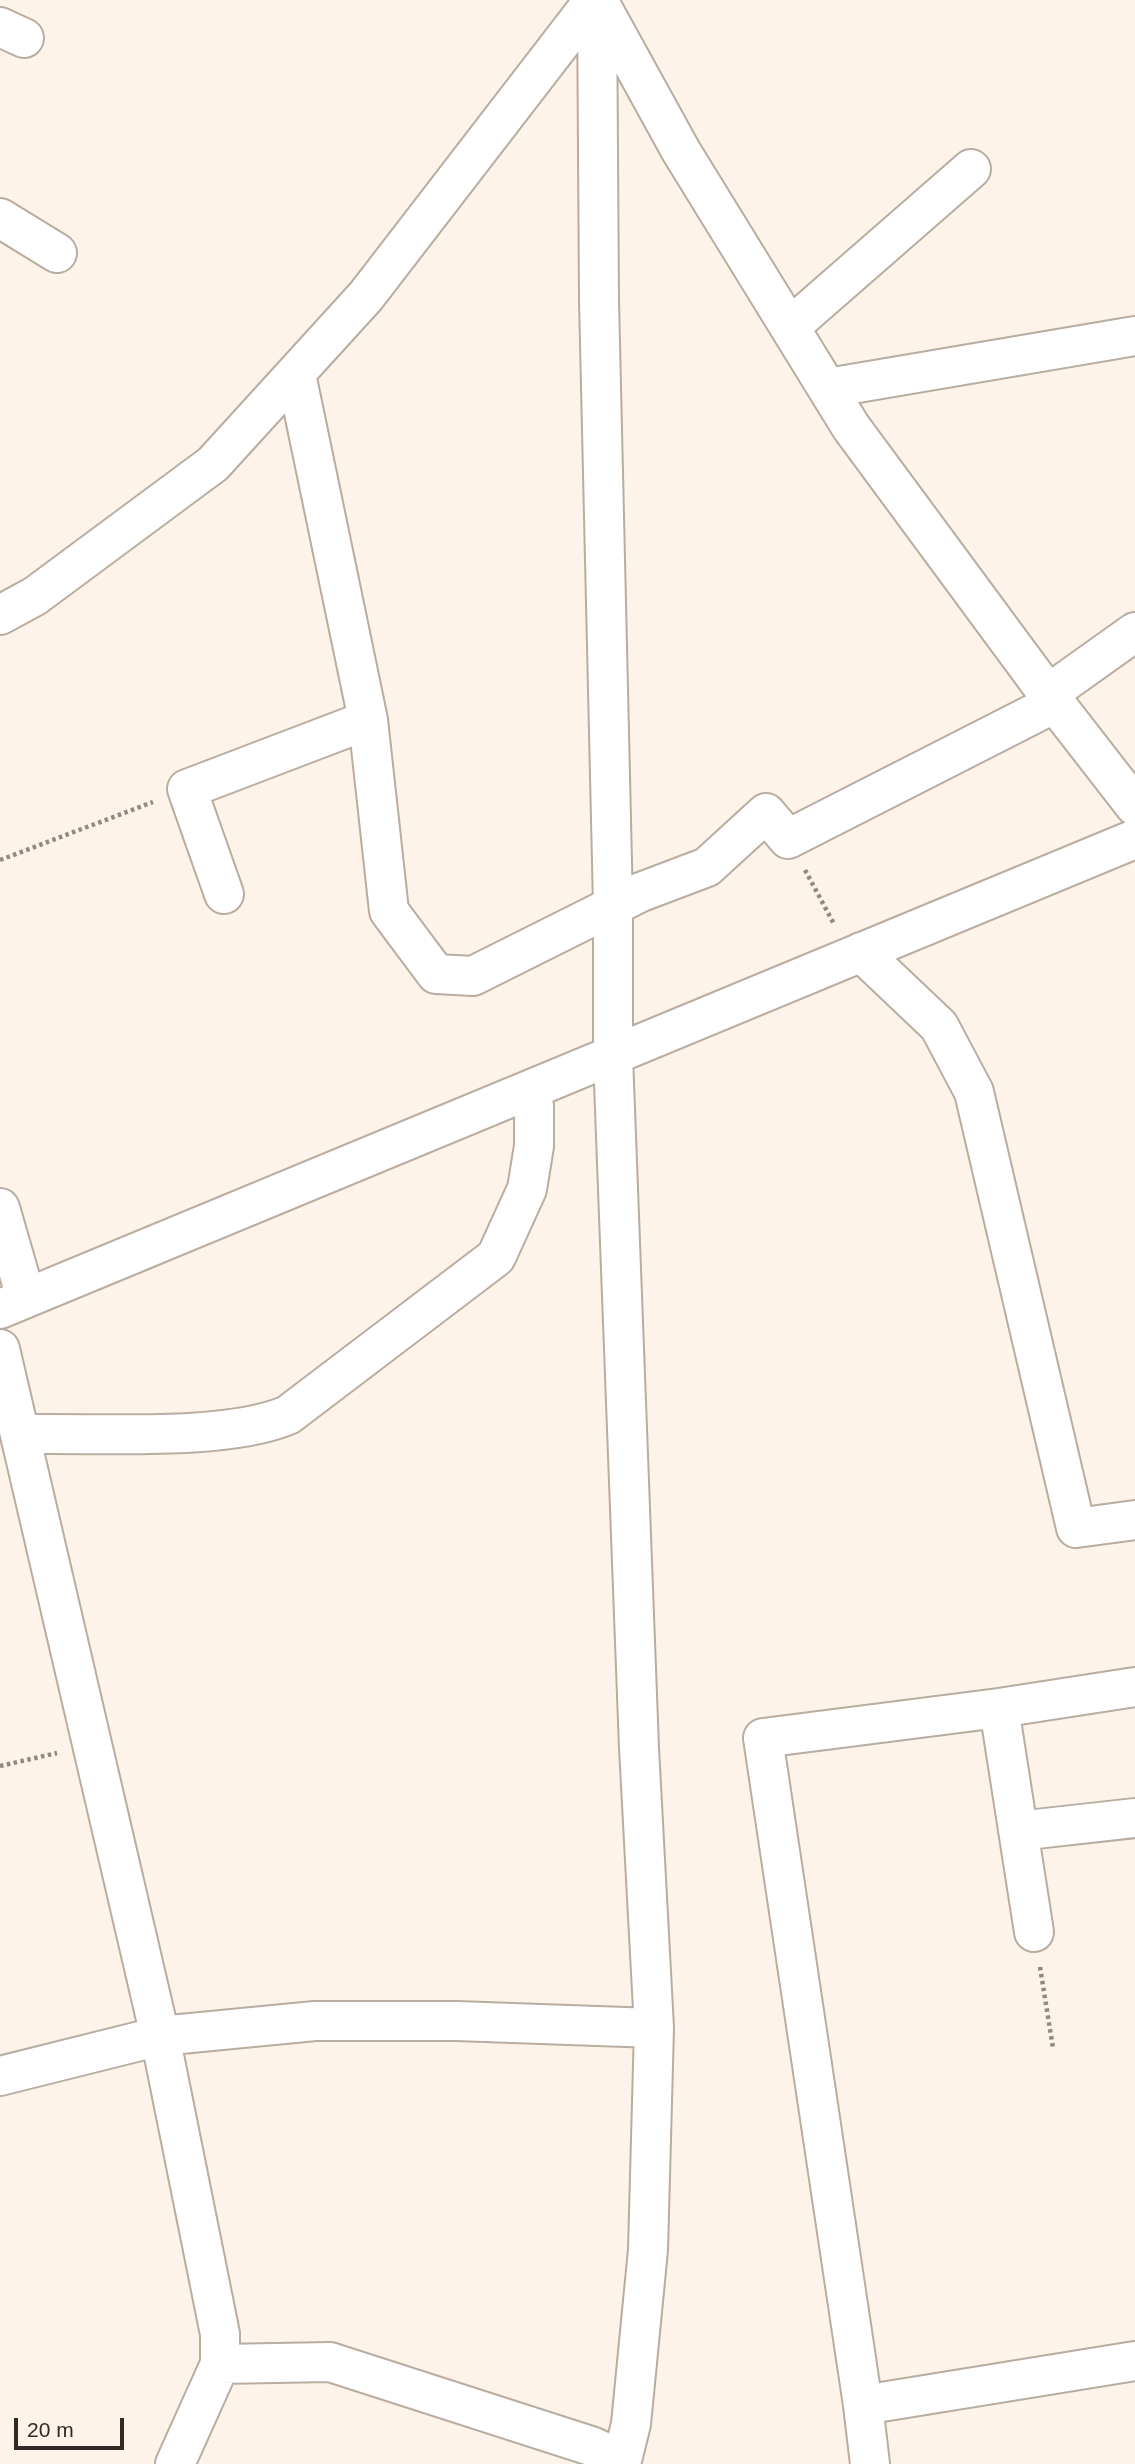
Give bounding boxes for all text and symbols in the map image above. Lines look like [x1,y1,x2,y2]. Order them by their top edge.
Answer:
scale bar [18,2404,128,2448]
text: 20 m [27,2418,74,2441]

